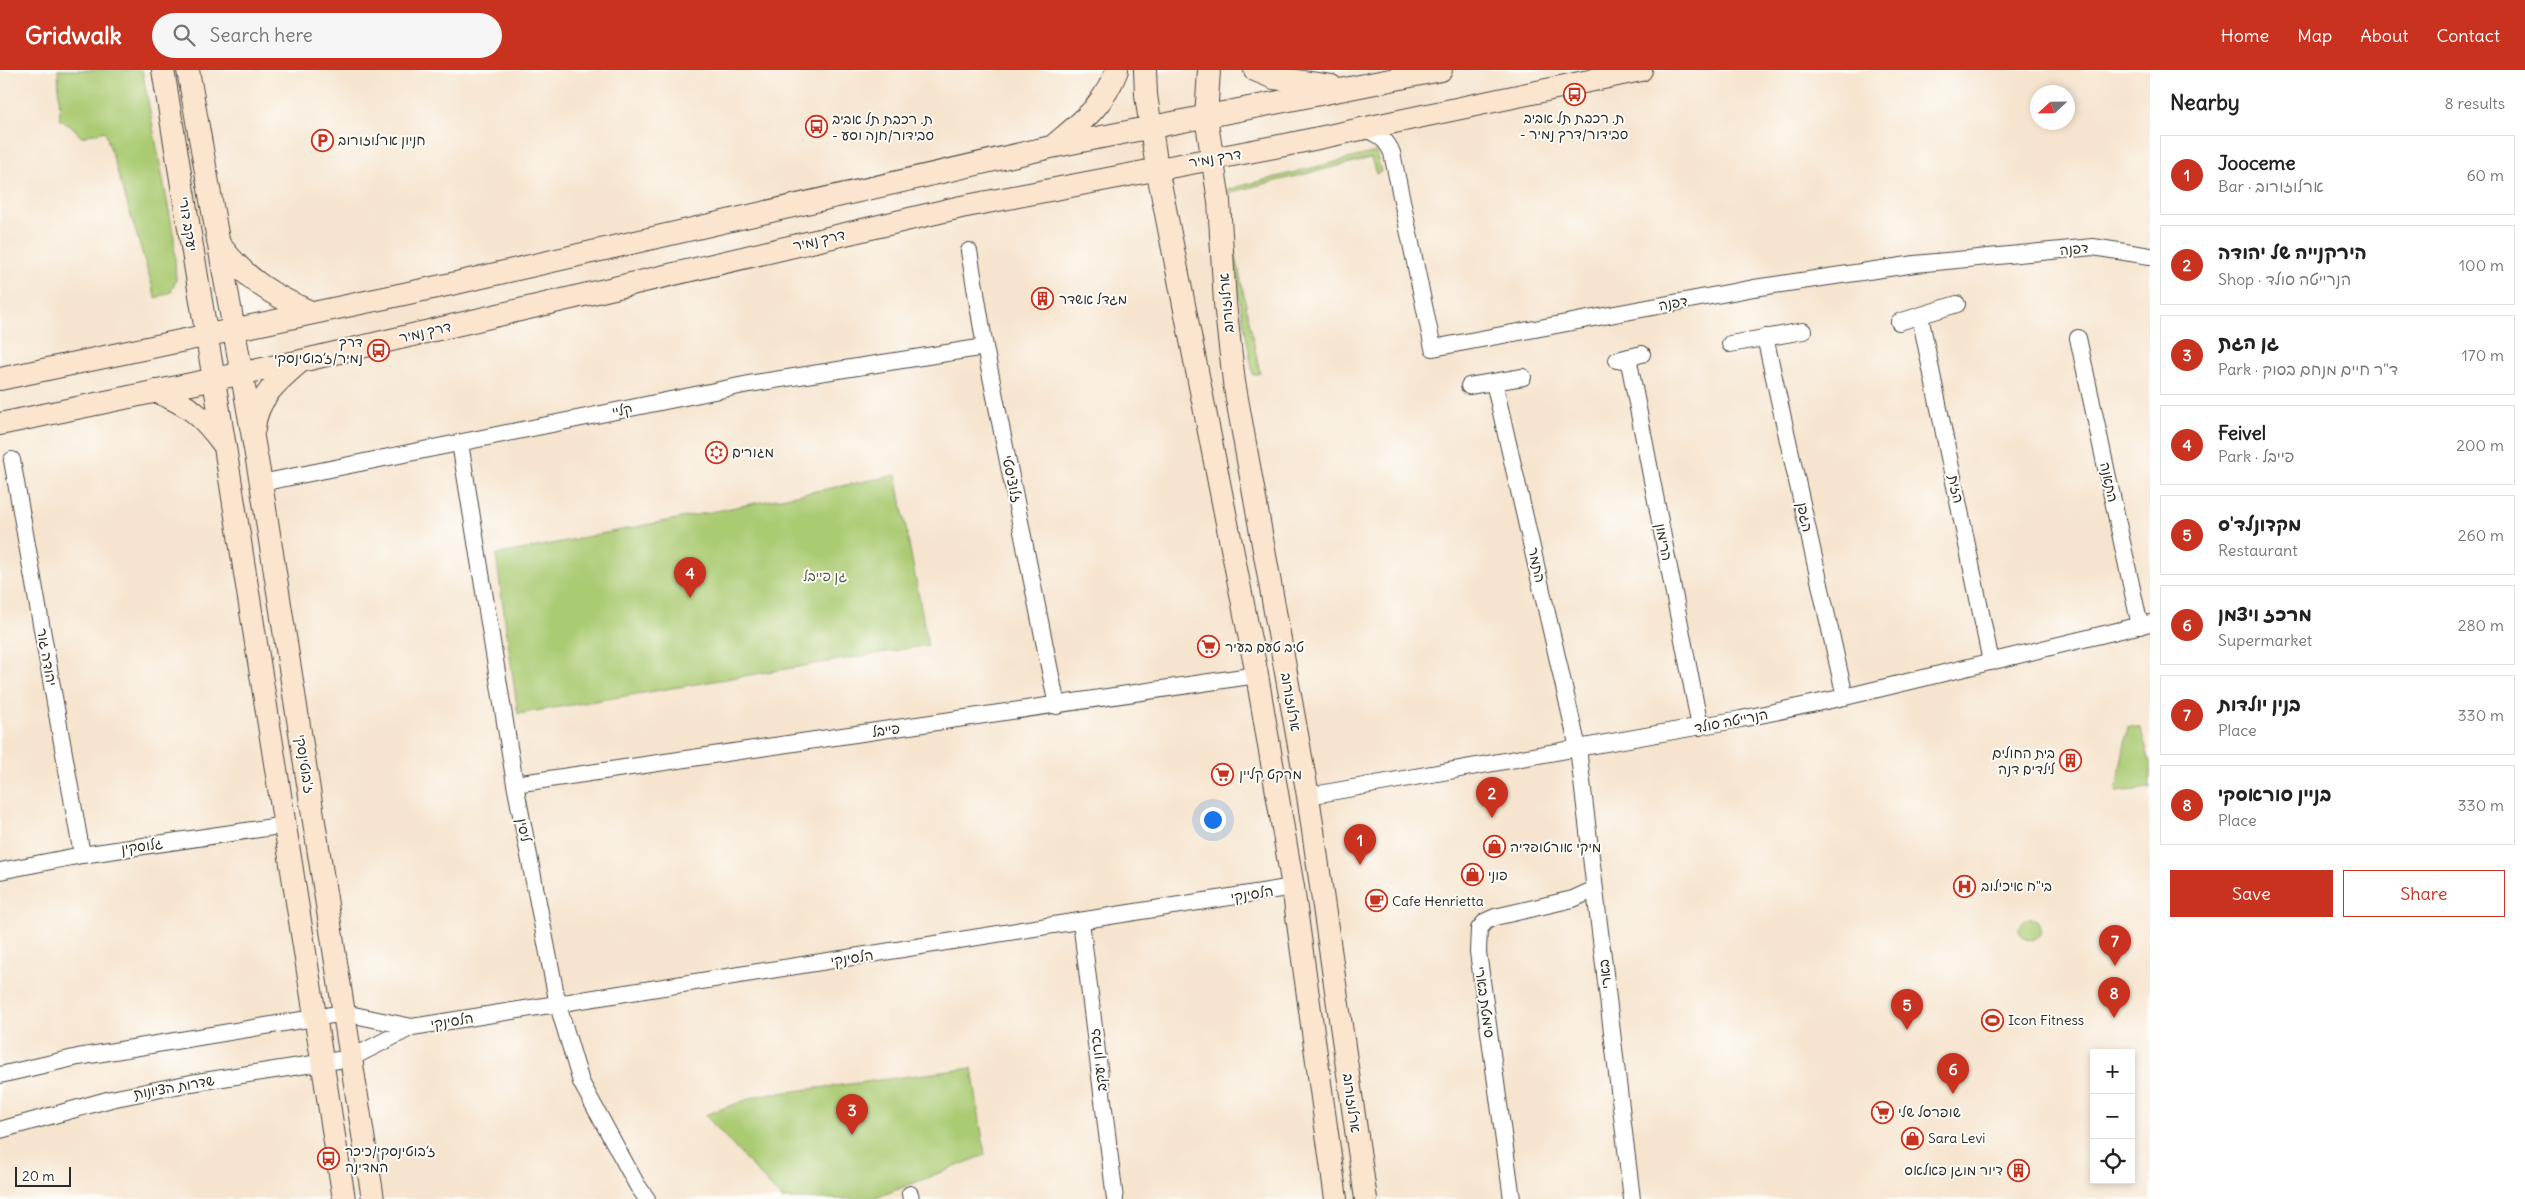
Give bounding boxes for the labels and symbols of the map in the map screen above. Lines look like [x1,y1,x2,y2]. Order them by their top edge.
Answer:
bus stop icon: ת. רכבת תל אביב - סבידור/דרך נמיר [1562,83,1586,107]
north arrow [2030,85,2075,130]
place label: ת. רכבת תל אביב - סבידור/דרך נמיר [1520,109,1628,143]
place label: ת. רכבת תל אביב - סבידור/חנה וסע [832,110,934,144]
bus stop icon: ת. רכבת תל אביב - סבידור/חנה וסע [804,115,828,139]
parking icon: חניון ארלוזורוב [310,128,334,152]
place label: חניון ארלוזורוב [338,131,426,149]
street label: דרך נמיר [1187,145,1243,171]
street label: יעקב דורי [175,195,201,253]
street label: דרך נמיר [791,225,847,255]
street label: דפנה [2059,239,2089,259]
street label: ארלוזורוב [1214,272,1238,334]
building icon: מגדל אשדר [1031,287,1055,311]
place label: מגדל אשדר [1059,290,1127,308]
street label: דפנה [1657,292,1689,314]
street label: דרך נמיר [397,317,453,347]
place label: דרך נמיר/ז׳בוטינסקי [274,333,363,367]
bus stop icon: דרך נמיר/ז׳בוטינסקי [367,338,391,362]
street label: קליי [610,399,634,421]
synagogue icon: מגורים [704,440,728,464]
place label: מגורים [732,443,774,461]
street label: זלוציסטי [998,454,1026,504]
street label: התאנה [2096,460,2122,504]
street label: הזית [1944,472,1968,505]
street label: הגפן [1793,501,1817,533]
street label: הרימון [1652,522,1676,562]
street label: התמר [1524,546,1550,584]
pin: 4 [674,557,706,598]
park label: גן פייבל [803,567,847,585]
street label: יהודה גור [33,627,61,687]
supermarket icon: טיב טעם בעיר [1197,635,1221,659]
place label: טיב טעם בעיר [1225,638,1304,656]
street label: ארלוזורוב [1277,671,1305,733]
street label: הנרייטה סולד [1692,705,1770,737]
street label: פייבל [871,719,901,741]
street label: ז'בוטינסקי [291,733,319,795]
place label: בית החולים לילדים דנה [1992,744,2056,778]
building icon: בית החולים לילדים דנה [2059,749,2083,773]
supermarket icon: מרקט קליין [1211,762,1235,786]
place label: מרקט קליין [1239,765,1302,783]
pin: 2 [1476,777,1508,818]
your location [1200,807,1226,833]
street label: ליסין [513,817,535,844]
pin: 1 [1344,824,1376,865]
street label: גלוסקין [120,834,164,858]
shop icon: מיקי אורטופדיה [1482,835,1506,859]
place label: מיקי אורטופדיה [1510,838,1601,856]
shop icon: פוני [1460,863,1484,887]
place label: פוני [1488,866,1508,884]
hospital icon: בי"ח איכילוב [1953,874,1977,898]
place label: בי"ח איכילוב [1981,877,2052,895]
street label: הלסינקי [1229,882,1275,906]
cafe icon: Cafe Henrietta [1364,889,1388,913]
place label: Cafe Henrietta [1392,892,1484,910]
pin: 7 [2099,925,2131,966]
street label: הלסינקי [829,946,875,970]
street label: בארי [1594,958,1616,990]
street label: סימטת בארי [1471,965,1499,1039]
pin: 8 [2098,977,2130,1018]
pin: 5 [1891,989,1923,1030]
sports icon: Icon Fitness [1980,1008,2004,1032]
street label: הלסינקי [429,1009,475,1033]
place label: Icon Fitness [2008,1011,2084,1029]
street label: זכרון יעקב [1085,1027,1111,1093]
pin: 6 [1937,1053,1969,1094]
street label: שדרות הציונות [132,1071,216,1103]
street label: ארלוזורוב [1339,1072,1365,1134]
pin: 3 [836,1094,868,1135]
supermarket icon: שופרסל שלי [1870,1100,1894,1124]
place label: שופרסל שלי [1898,1103,1961,1121]
shop icon: Sara Levi [1900,1126,1924,1150]
place label: Sara Levi [1928,1129,1985,1147]
place label: ז׳בוטינסקי/כיכר המדינה [345,1142,436,1176]
bus stop icon: ז׳בוטינסקי/כיכר המדינה [317,1147,341,1171]
building icon: דיור מוגן פאלאס [2007,1158,2031,1182]
place label: דיור מוגן פאלאס [1904,1161,2003,1179]
scale bar [15,1164,71,1187]

